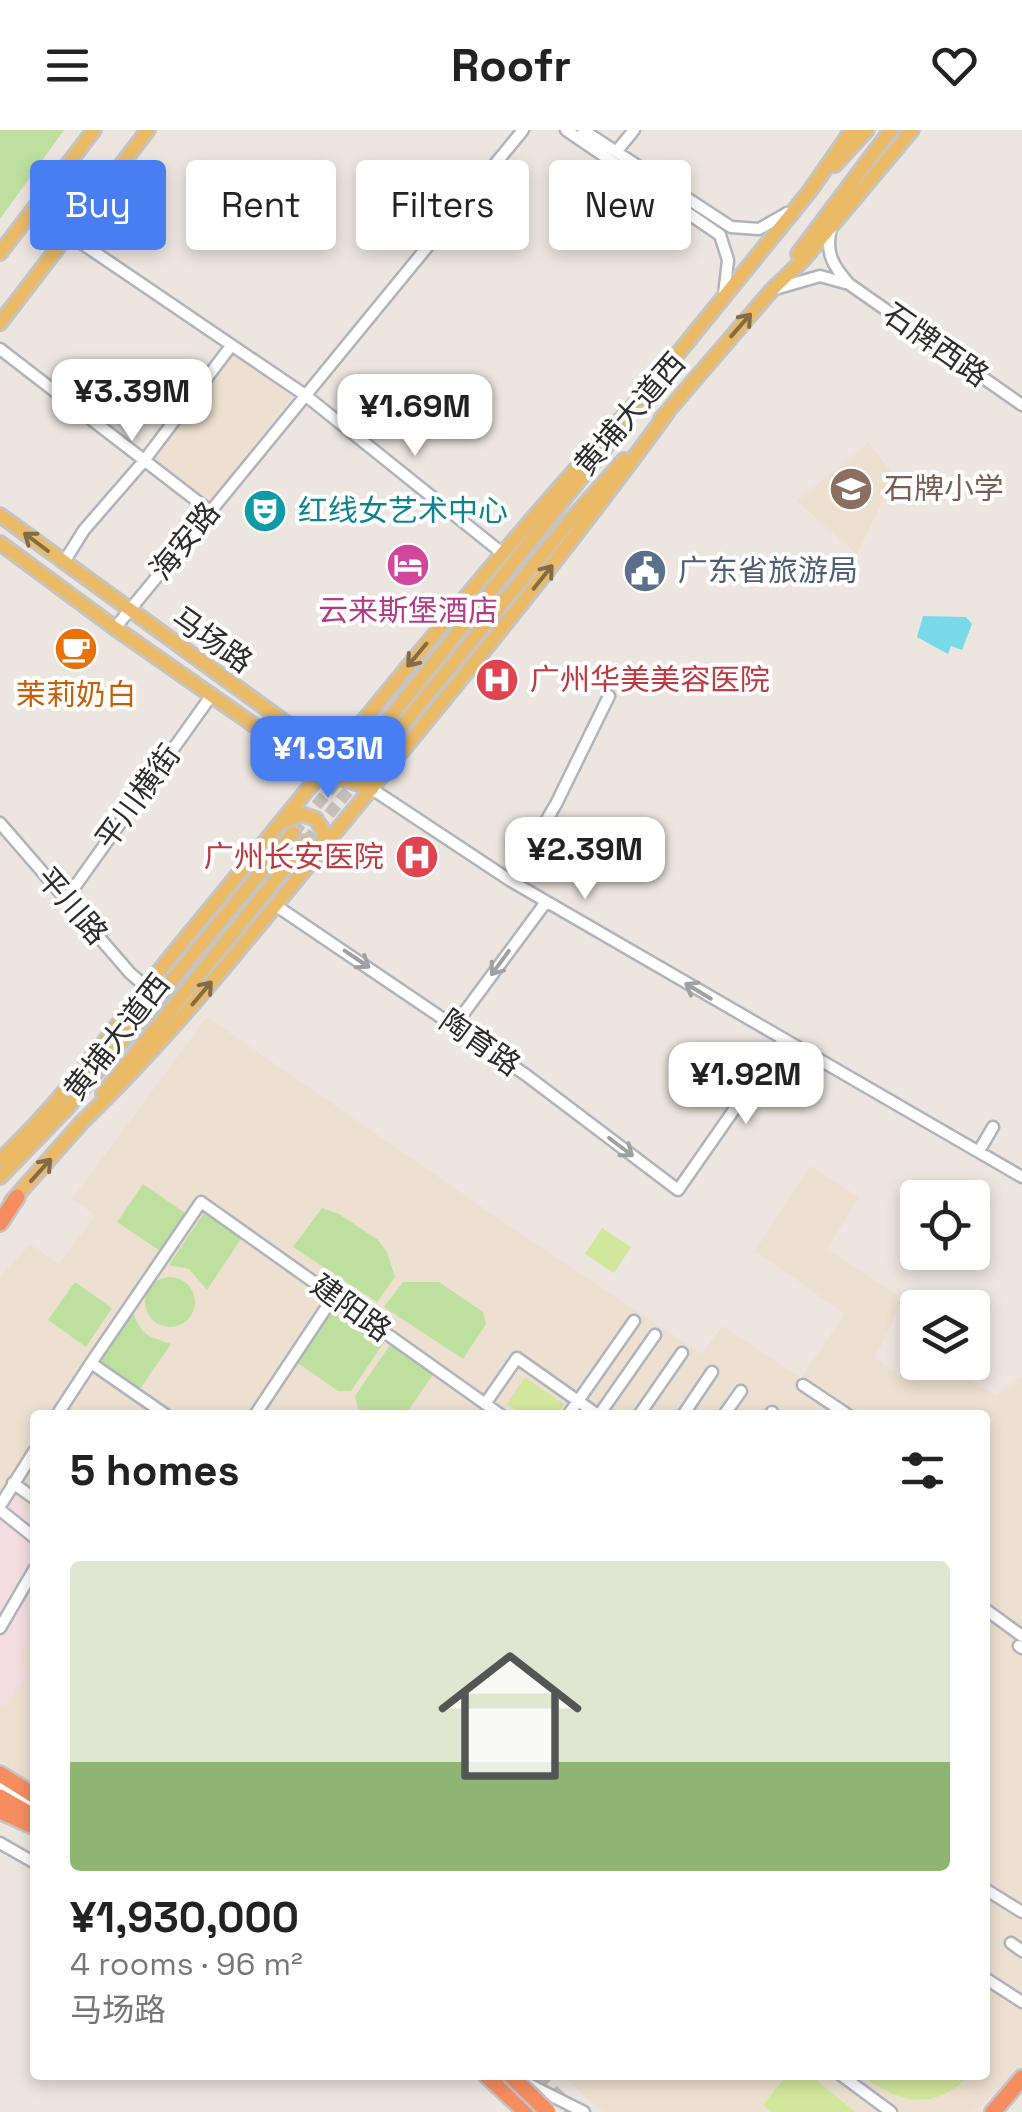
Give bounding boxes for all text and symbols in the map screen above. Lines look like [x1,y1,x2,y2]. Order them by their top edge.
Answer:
text: Roofr [451,37,571,94]
icon: menu [40,38,95,93]
icon: heart [927,38,982,93]
chip: Buy [30,160,166,250]
chip: Rent [186,160,336,250]
chip: Filters [356,160,529,250]
chip: New [549,160,691,250]
street label: 石牌西路 [876,294,997,395]
one-way arrow [730,313,752,339]
street label: 黄埔大道西 [566,344,694,483]
pin: ¥3.39M [51,359,213,444]
text: ¥3.39M [74,371,190,411]
pin: ¥1.69M [334,374,496,459]
text: ¥1.69M [359,386,471,426]
school or university icon: 石牌小学 [828,466,874,512]
place label: 石牌小学 [884,469,1004,508]
theatre icon: 红线女艺术中心 [242,488,288,534]
place label: 红线女艺术中心 [298,491,508,530]
street label: 海安路 [141,493,228,588]
one-way arrow [23,531,50,552]
hotel icon: 云来斯堡酒店 [385,542,431,588]
public building icon: 广东省旅游局 [622,548,668,594]
place label: 广东省旅游局 [678,551,858,590]
one-way arrow [532,564,554,590]
place label: 云来斯堡酒店 [318,591,498,630]
street label: 马场路 [164,598,260,681]
cafe icon: 茉莉奶白 [53,626,99,672]
one-way arrow [406,642,428,668]
hospital icon: 广州华美美容医院 [474,657,520,703]
place label: 广州华美美容医院 [530,660,770,699]
place label: 茉莉奶白 [16,675,136,714]
pin: ¥1.93M [247,716,409,801]
text: ¥1.93M [272,728,384,768]
street label: 平川横街 [87,737,189,857]
pin: ¥2.39M [504,817,666,902]
text: ¥2.39M [527,829,643,869]
hospital icon: 广州长安医院 [394,834,440,880]
place label: 广州长安医院 [204,837,384,876]
street label: 平川路 [28,859,117,952]
one-way arrow [342,948,370,969]
one-way arrow [490,949,511,976]
street label: 黄埔大道西 [55,966,178,1108]
one-way arrow [191,981,213,1007]
one-way arrow [684,981,713,1001]
street label: 陶育路 [432,1001,528,1084]
pin: ¥1.92M [665,1042,827,1127]
text: ¥1.92M [691,1054,801,1094]
one-way arrow [608,1136,634,1158]
one-way arrow [29,1158,52,1183]
map controls [900,1180,990,1380]
button: locate [900,1180,990,1270]
street label: 建阳路 [303,1265,399,1350]
button: layers [900,1290,990,1380]
icon: filters [895,1443,950,1498]
text: 5 homes [70,1444,240,1497]
icon: home [420,1626,600,1806]
text: ¥1,930,000 [70,1891,299,1944]
text: 4 rooms · 96 m² [70,1944,303,1984]
text: 马场路 [70,1990,166,2030]

